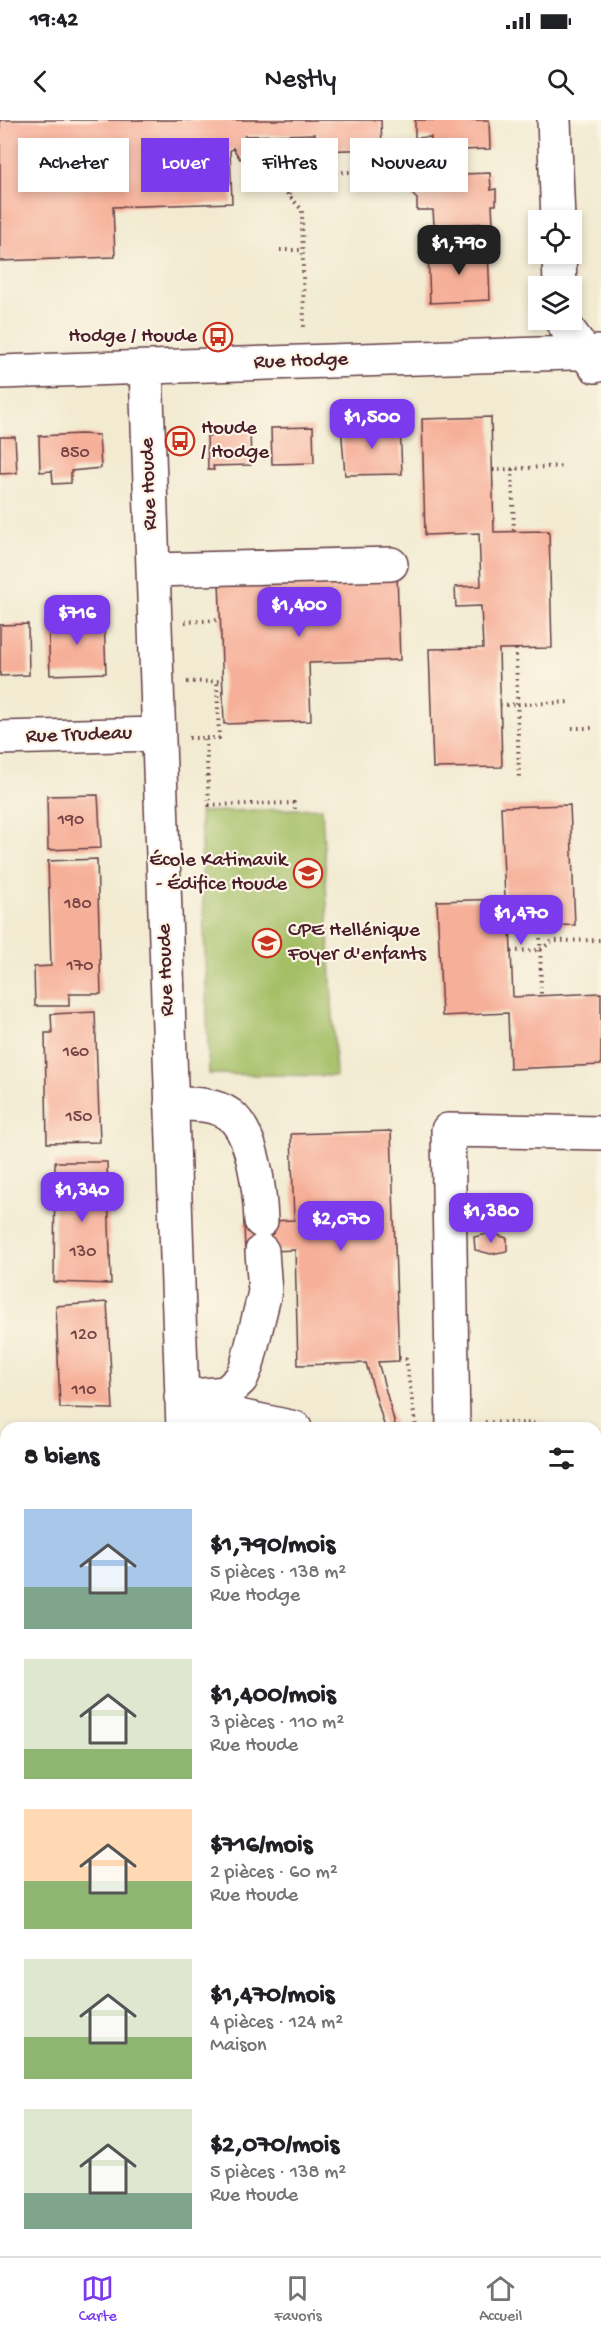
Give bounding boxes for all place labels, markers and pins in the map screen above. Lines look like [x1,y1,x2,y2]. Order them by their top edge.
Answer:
pin: $1,790 [410,225,508,276]
bus stop icon: Hodge / Houde [202,321,234,353]
place label: Hodge / Houde [68,325,198,350]
pin: $1,500 [323,399,421,450]
place label: Houde / Hodge [201,417,270,466]
bus stop icon: Houde / Hodge [164,425,196,457]
pin: $1,400 [250,587,348,638]
pin: $716 [41,595,113,646]
place label: École Katimavik - Édifice Houde [149,849,290,898]
school or university icon: École Katimavik - Édifice Houde [292,857,324,889]
pin: $1,470 [472,895,570,946]
place label: CPE Hellénique Foyer d'enfants [287,919,427,968]
school or university icon: CPE Hellénique Foyer d'enfants [251,927,283,959]
pin: $1,340 [33,1172,131,1223]
pin: $1,380 [442,1193,540,1244]
pin: $2,070 [292,1201,390,1252]

